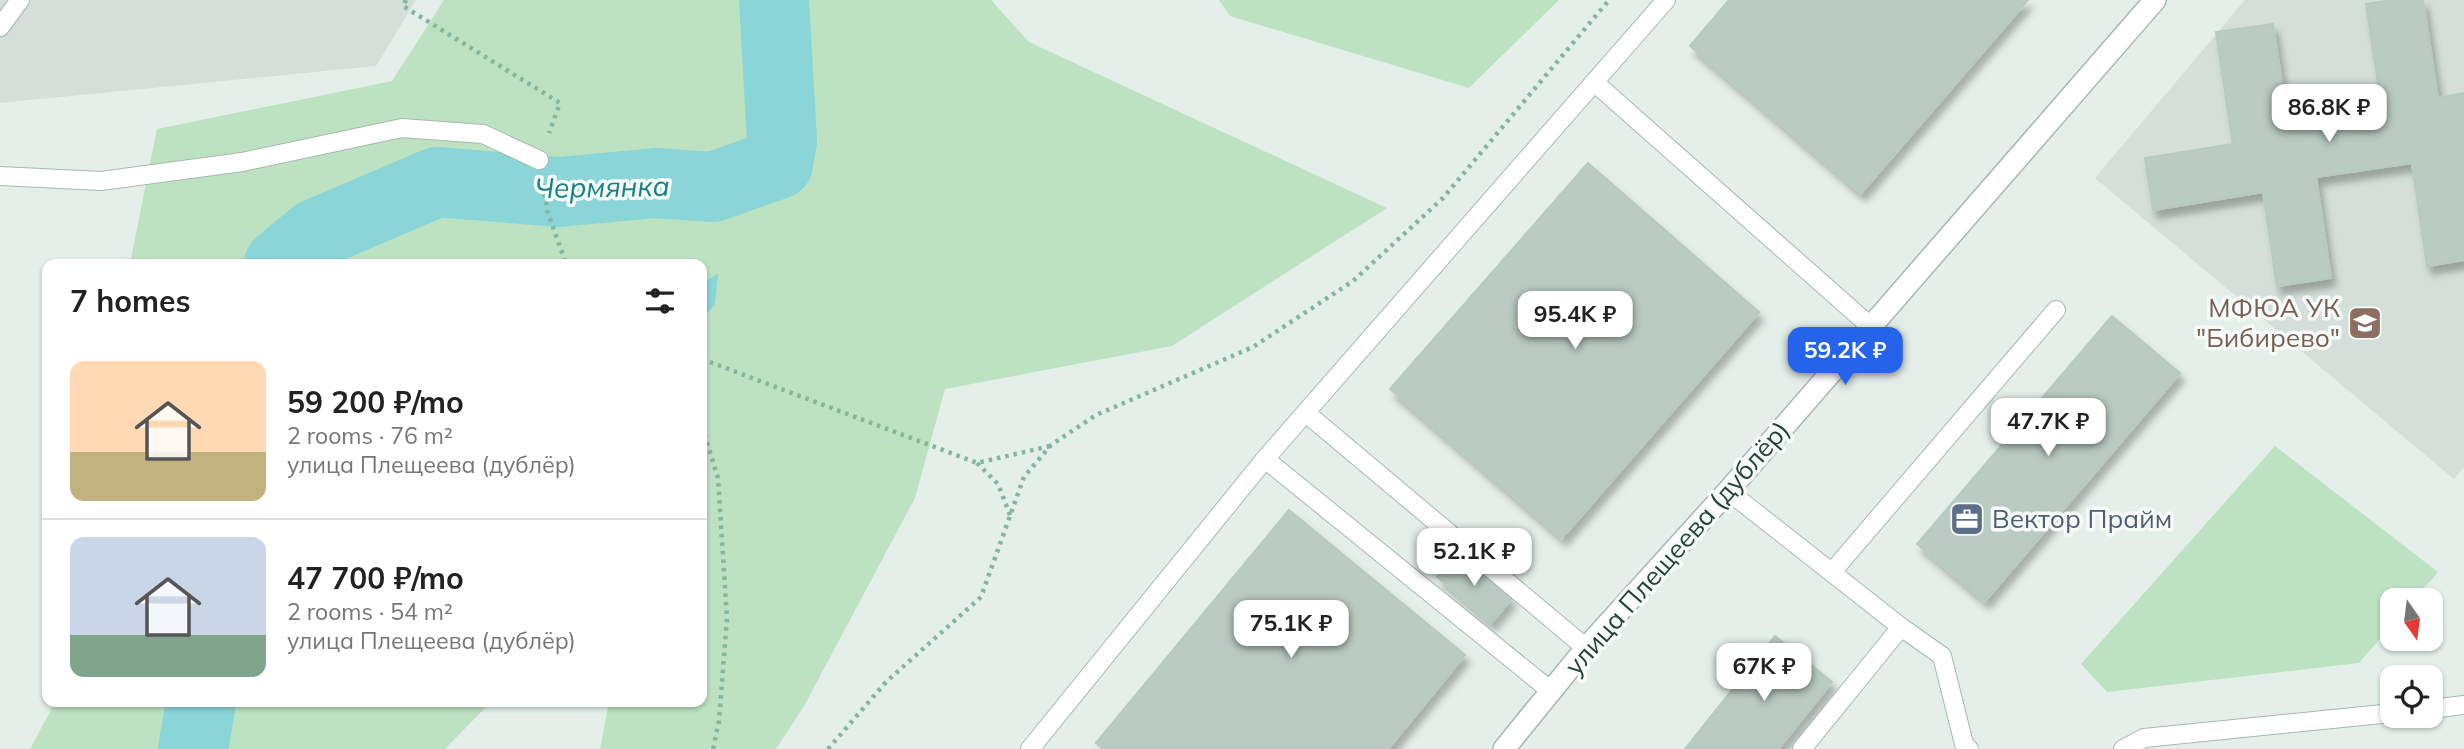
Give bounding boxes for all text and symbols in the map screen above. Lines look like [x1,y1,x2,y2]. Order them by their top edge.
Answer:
pin: 86.8K ₽ [2264,85,2394,144]
text: 86.8K ₽ [2288,92,2370,121]
water label: Чермянка [534,168,670,205]
text: 7 homes [70,282,191,320]
icon: filters [641,282,679,320]
place label: МФЮА УК "Бибирево" [2196,291,2340,354]
pin: 95.4K ₽ [1510,292,1640,351]
text: 95.4K ₽ [1534,299,1616,328]
school or university icon: МФЮА УК "Бибирево" [2346,304,2384,342]
pin: 59.2K ₽ [1780,328,1910,387]
text: 59.2K ₽ [1804,335,1886,364]
text: 59 200 ₽/mo [287,383,464,421]
icon: home [126,389,210,473]
pin: 47.7K ₽ [1983,398,2113,458]
text: 47.7K ₽ [2007,406,2089,435]
street label: улица Плещеева (дублёр) [1557,414,1796,682]
text: 2 rooms · 76 m² [287,421,453,450]
text: улица Плещеева (дублёр) [287,450,576,479]
office icon: Вектор Прайм [1948,500,1986,538]
place label: Вектор Прайм [1992,502,2172,535]
pin: 52.1K ₽ [1409,528,1539,588]
text: 52.1K ₽ [1433,536,1515,565]
text: 47 700 ₽/mo [287,559,464,597]
icon: home [126,565,210,649]
north arrow [2380,588,2443,651]
map controls [2380,588,2443,728]
text: 2 rooms · 54 m² [287,597,453,626]
pin: 75.1K ₽ [1226,600,1356,660]
text: 75.1K ₽ [1250,608,1332,637]
text: улица Плещеева (дублёр) [287,626,576,655]
pin: 67K ₽ [1715,644,1813,703]
text: 67K ₽ [1732,651,1796,680]
button: locate [2380,665,2443,728]

